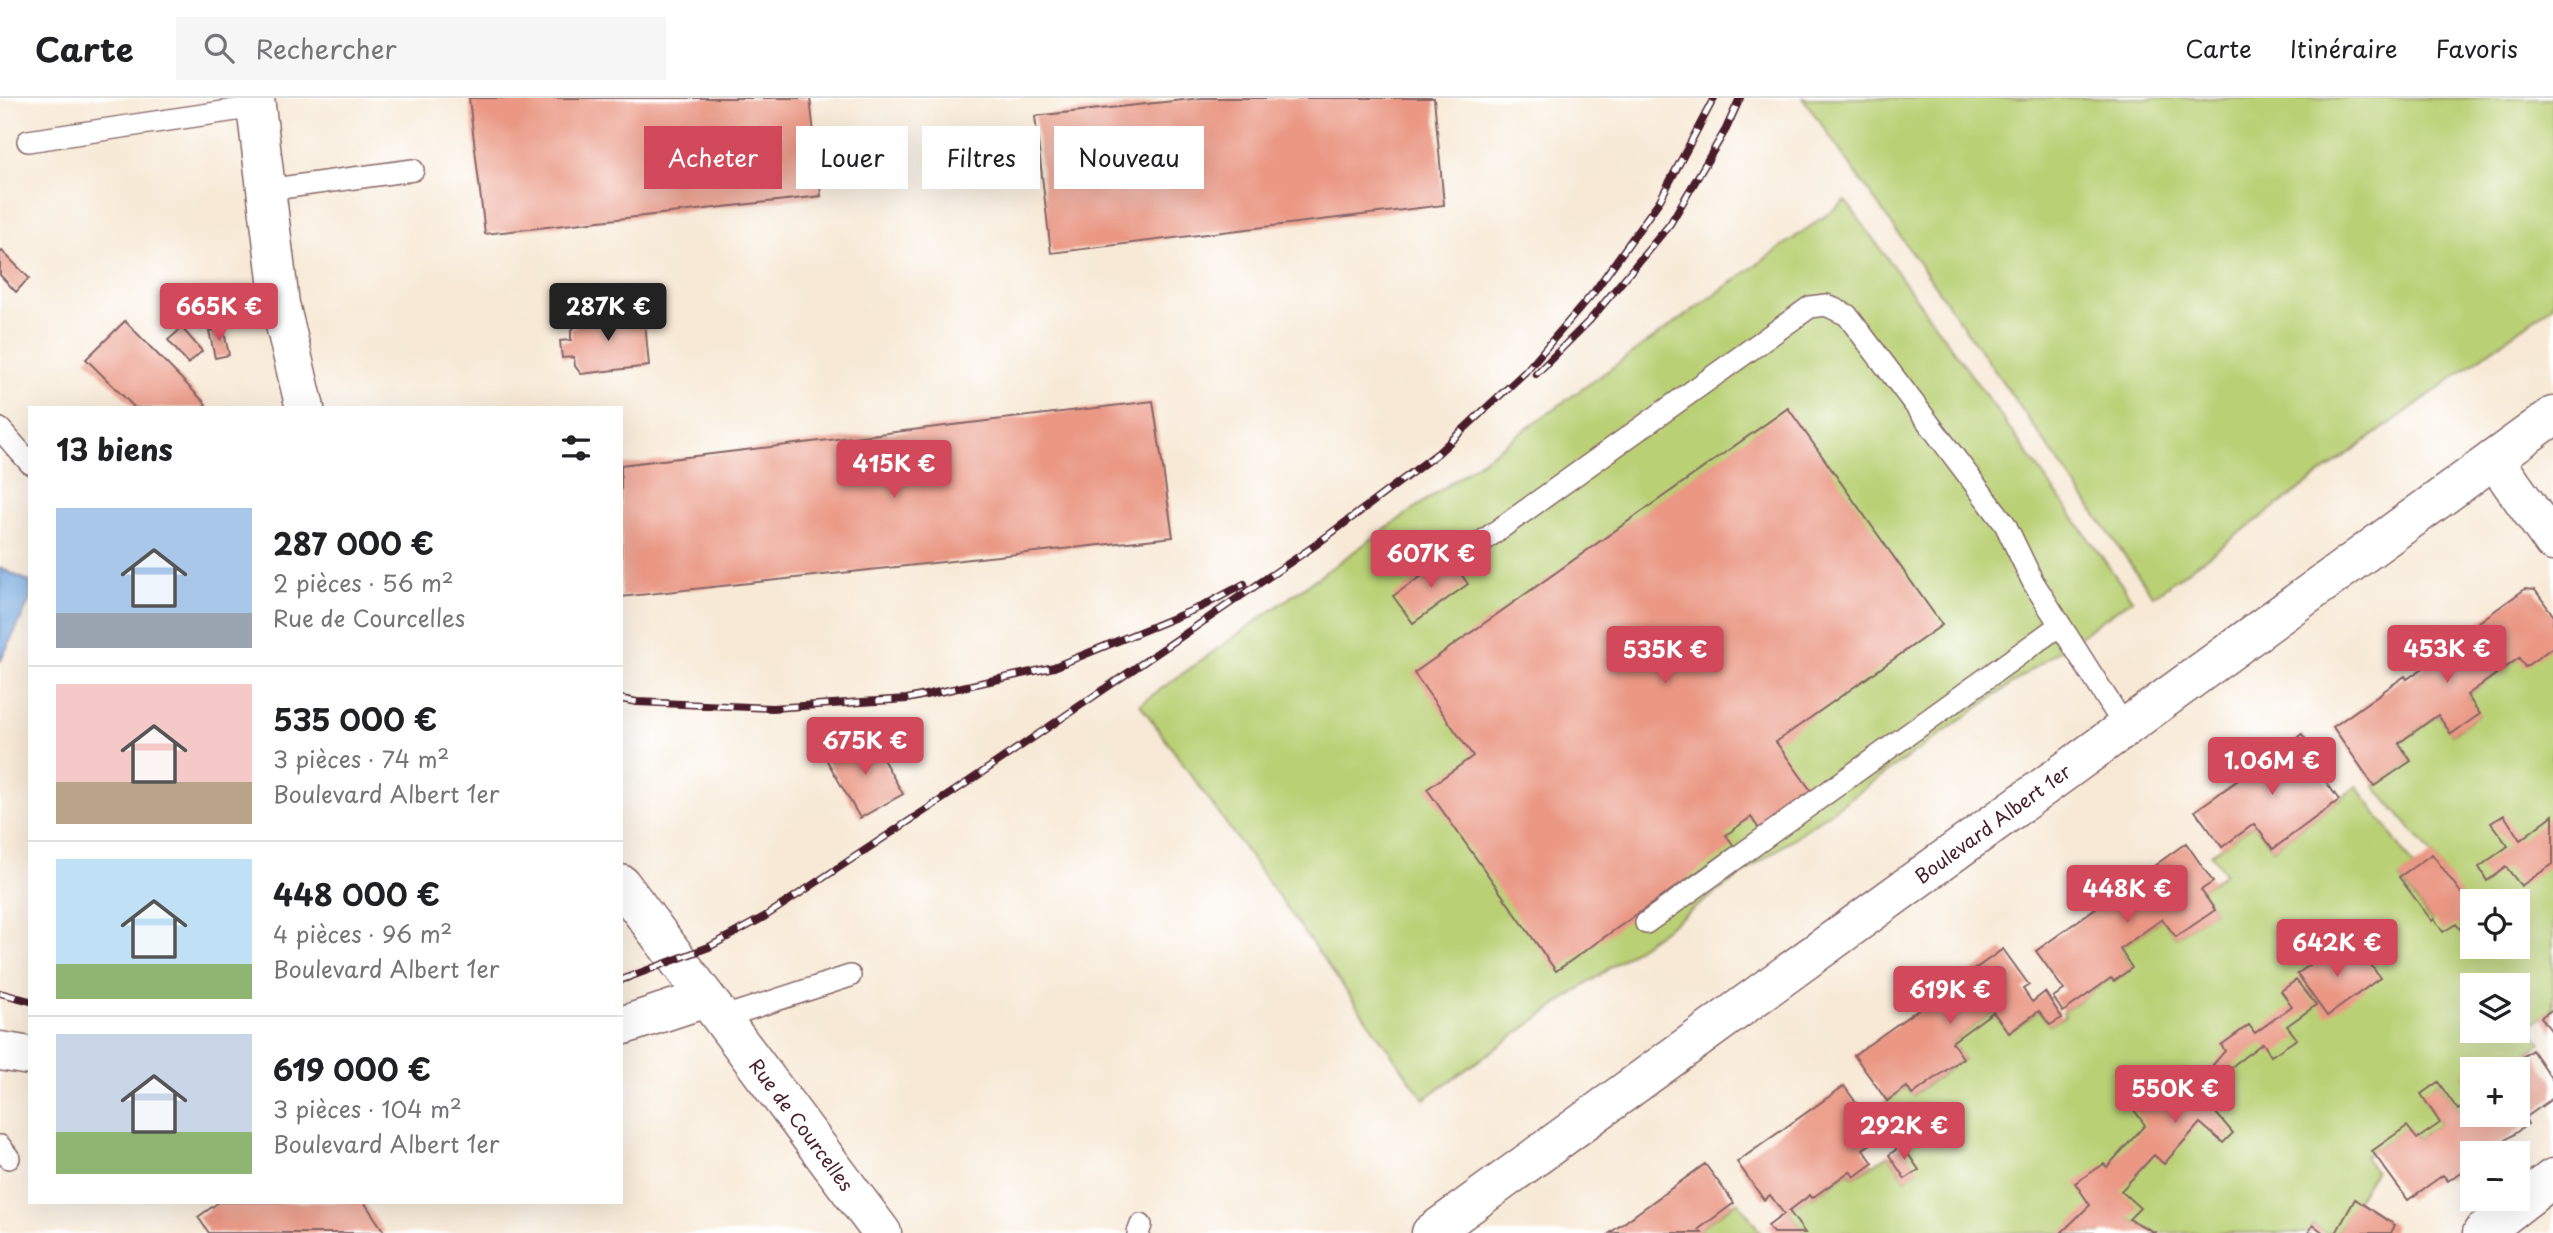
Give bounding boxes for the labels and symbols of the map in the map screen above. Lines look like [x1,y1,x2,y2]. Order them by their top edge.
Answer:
pin: 665K € [162,284,276,343]
pin: 287K € [551,284,665,343]
pin: 415K € [837,440,951,500]
pin: 607K € [1374,531,1488,590]
pin: 535K € [1608,626,1722,686]
pin: 453K € [2390,626,2504,685]
pin: 675K € [808,718,922,777]
pin: 1.06M € [2207,738,2337,797]
street label: Boulevard Albert 1er [1908,757,2076,889]
pin: 448K € [2070,866,2184,925]
pin: 642K € [2280,920,2394,979]
pin: 619K € [1893,967,2007,1026]
street label: Rue de Courcelles [743,1052,861,1196]
pin: 550K € [2118,1066,2232,1125]
pin: 292K € [1847,1102,1961,1162]

